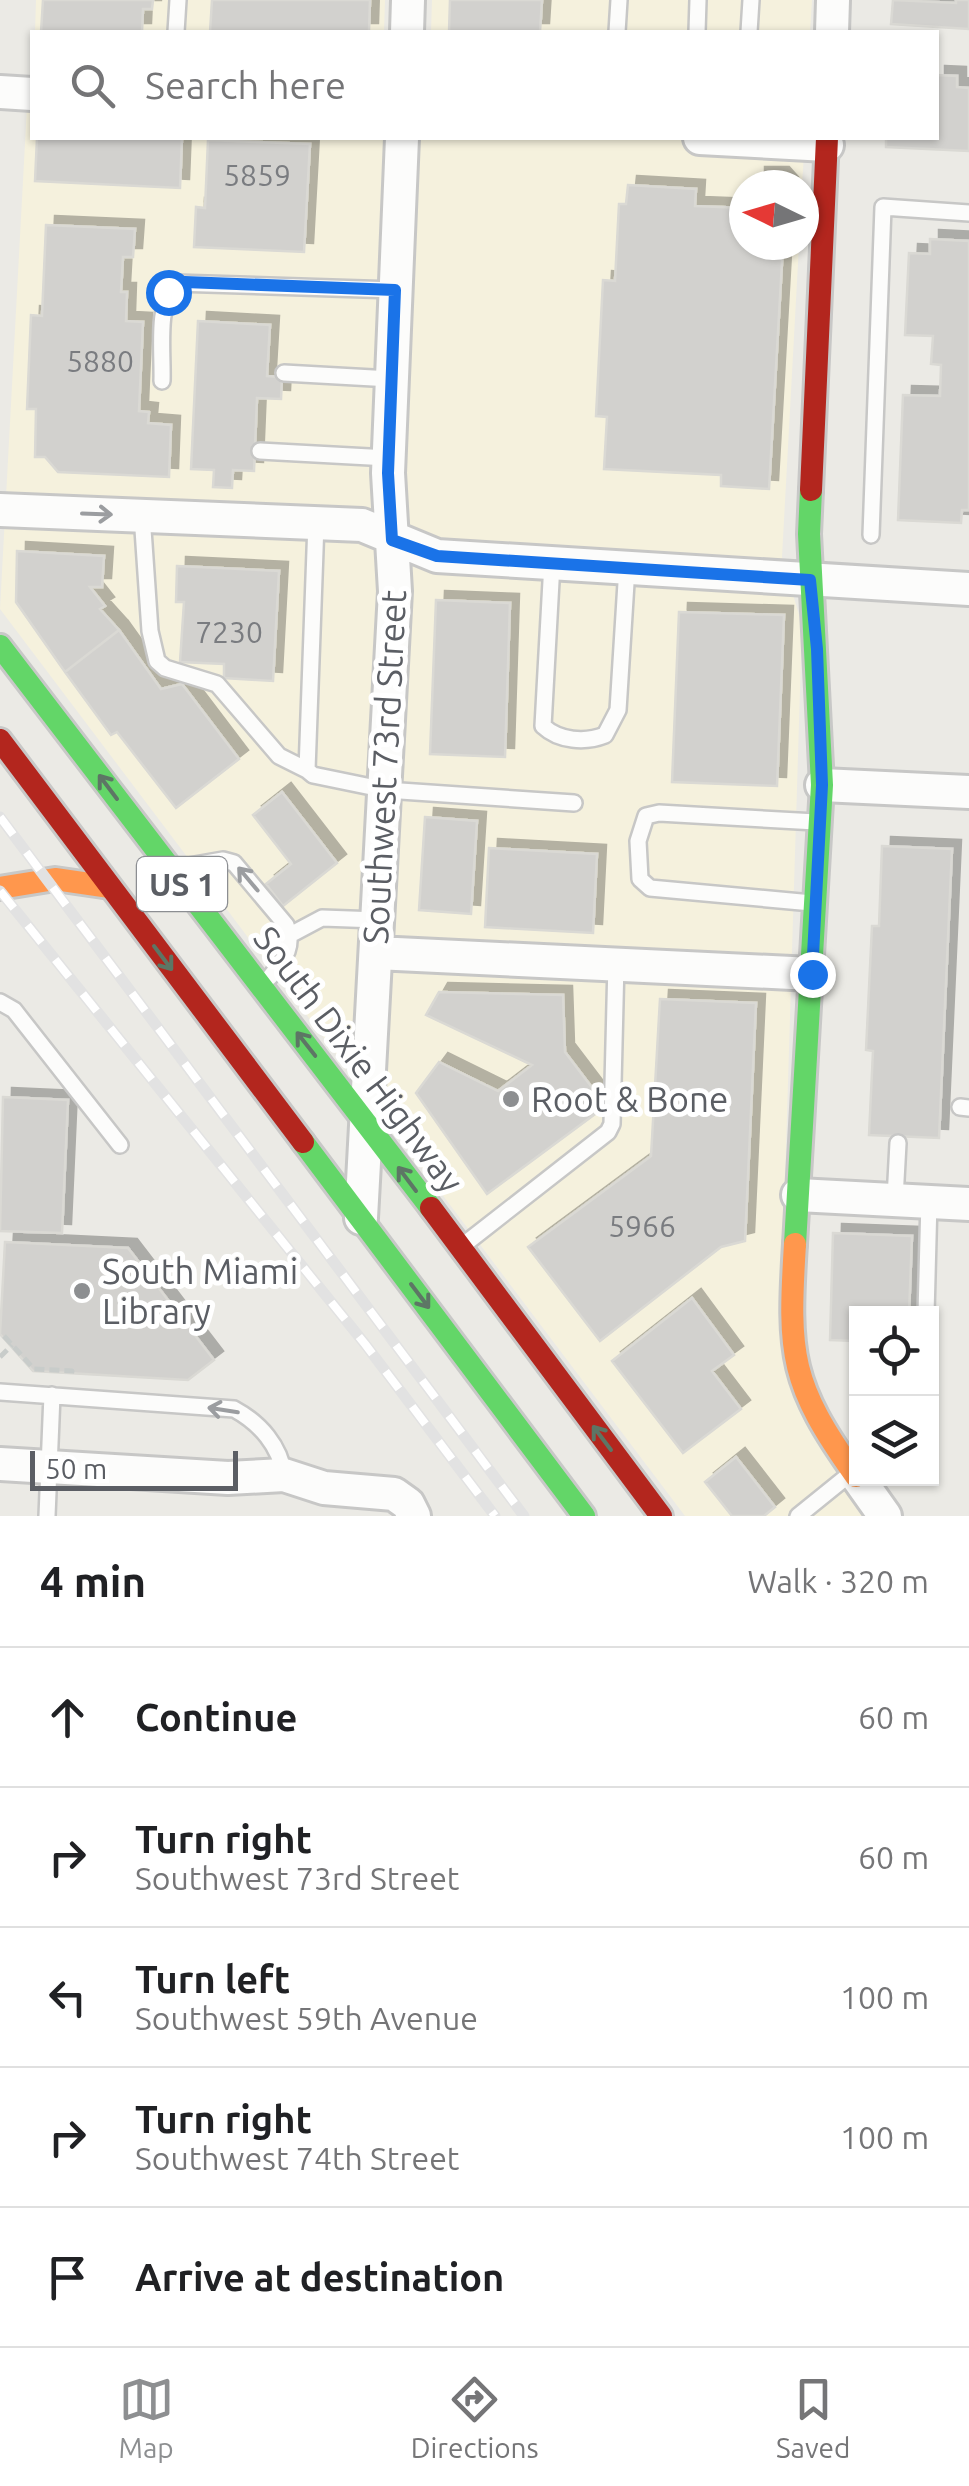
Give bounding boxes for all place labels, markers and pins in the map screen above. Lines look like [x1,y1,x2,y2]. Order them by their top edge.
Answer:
place label: Root & Bone [531,1079,728,1119]
marker: Root & Bone [500,1088,522,1110]
place label: South Miami Library [102,1251,298,1331]
marker: South Miami Library [71,1280,93,1302]

